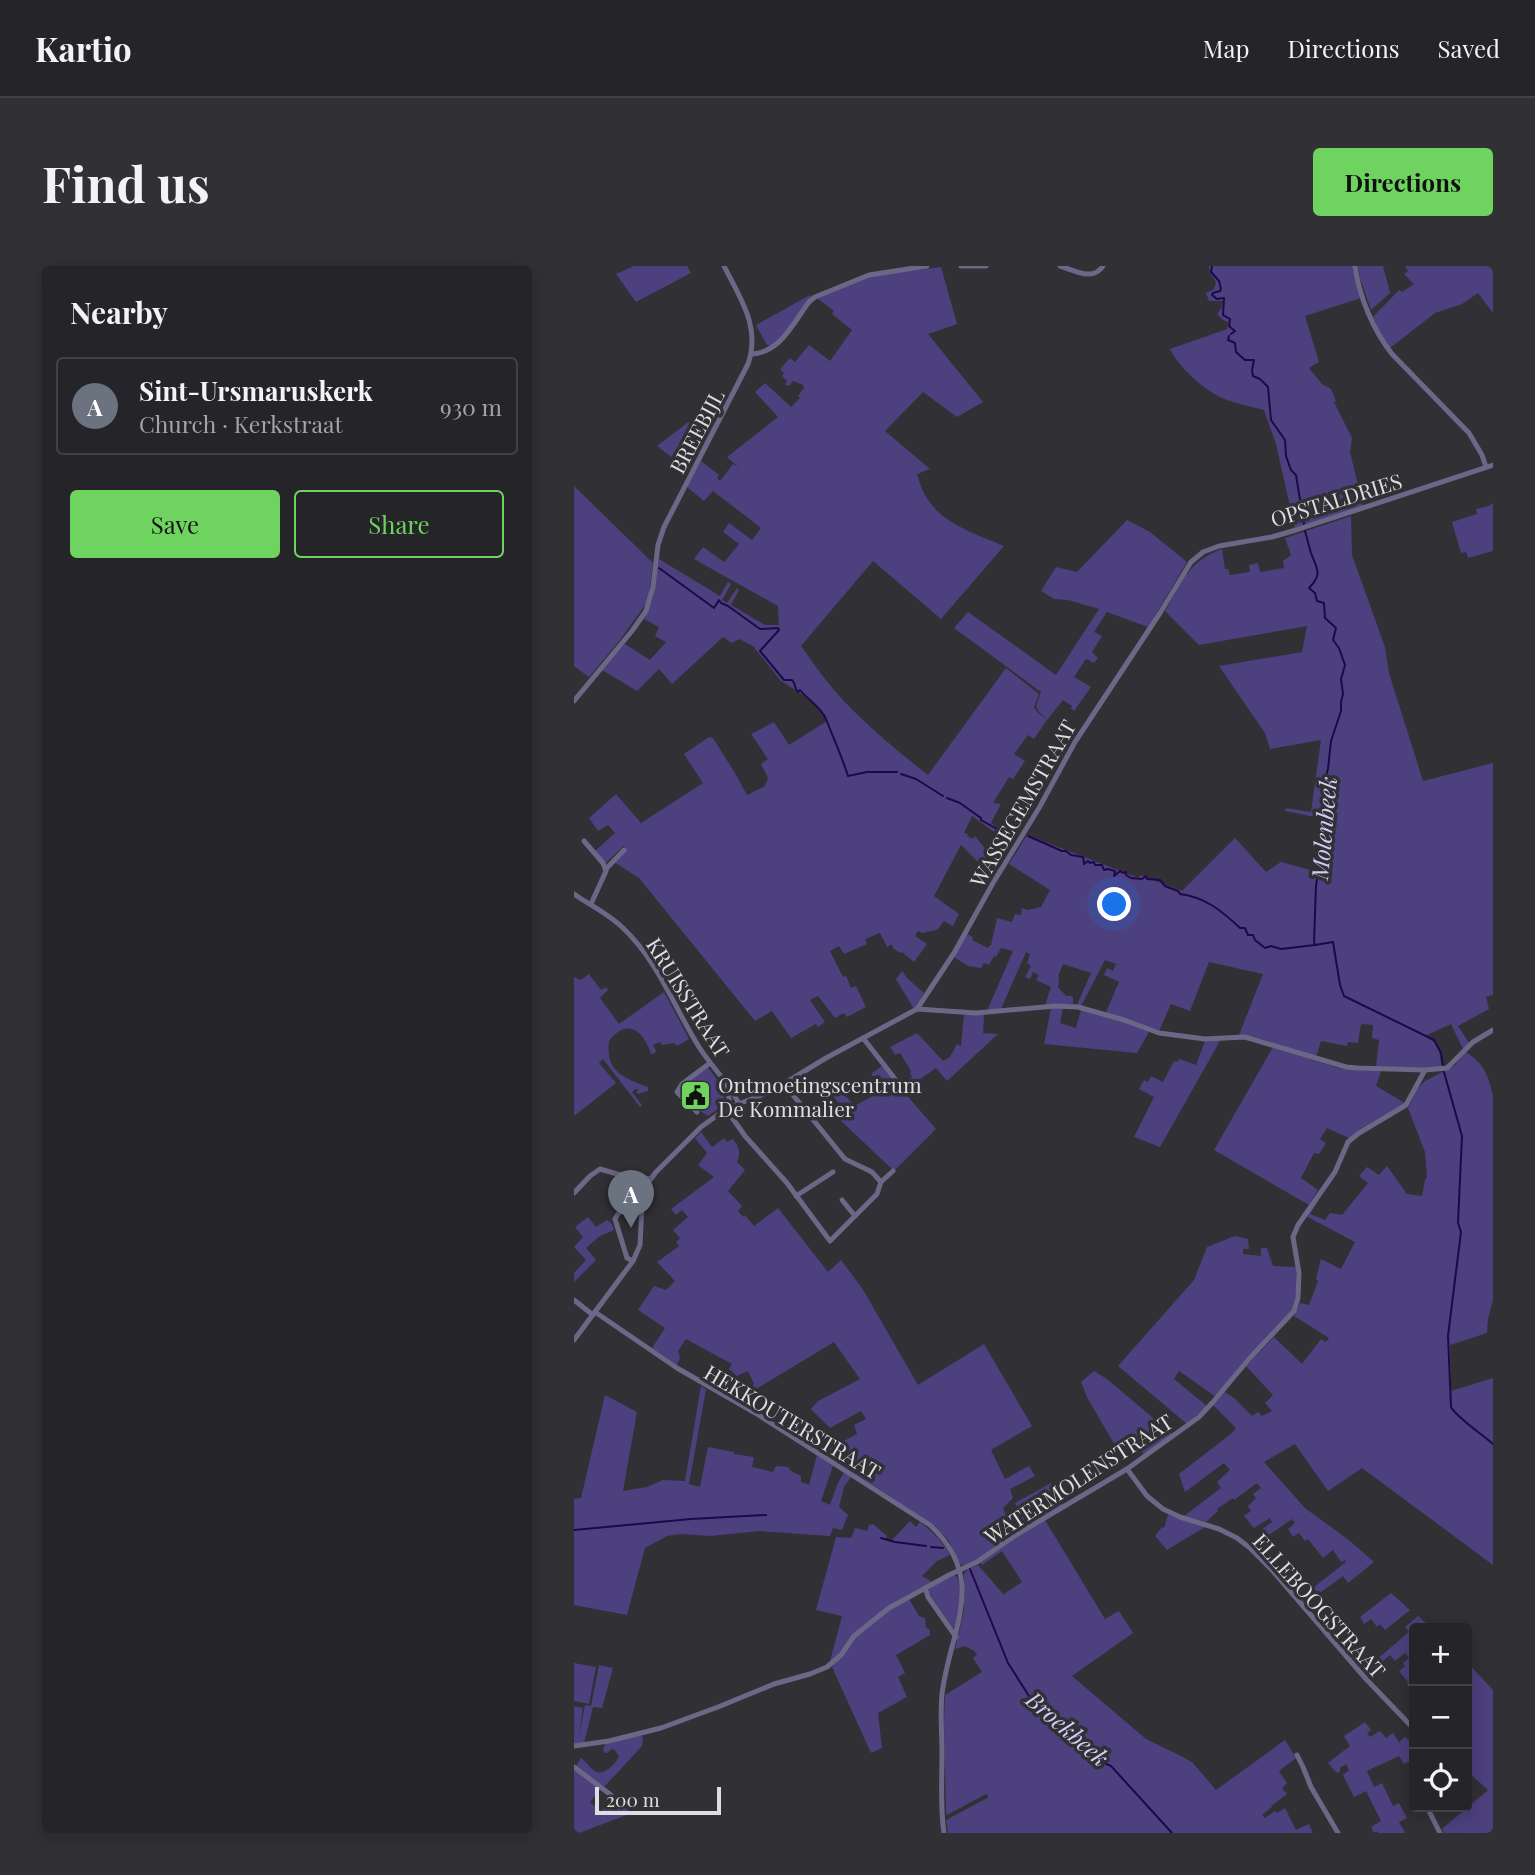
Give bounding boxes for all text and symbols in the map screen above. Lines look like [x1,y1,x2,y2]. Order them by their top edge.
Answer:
text: Kartio [35,26,132,70]
text: Map [1203,32,1249,64]
text: Directions [1287,32,1400,64]
text: Saved [1438,32,1500,64]
button: Directions [1313,148,1493,216]
text: Find us [42,150,210,215]
text: Nearby [70,292,168,332]
text: Sint-Ursmaruskerk [139,373,373,408]
street label: BREEBIJL [662,384,730,478]
text: A [87,391,103,422]
text: 930 m [440,391,502,422]
text: Church · Kerkstraat [139,408,343,439]
street label: OPSTALDRIES [1267,466,1405,532]
button: Save [70,490,280,558]
button: Share [294,490,504,558]
street label: WASSEGEMSTRAAT [962,714,1081,893]
water label: Molenbeek [1303,775,1343,882]
your location [1097,887,1131,921]
street label: KRUISSTRAAT [641,932,737,1062]
place label: Ontmoetingscentrum De Kommalier [718,1070,922,1122]
public building icon: Ontmoetingscentrum De Kommalier [678,1079,712,1113]
pin: A [608,1170,654,1228]
street label: HEKKOUTERSTRAAT [700,1357,886,1485]
street label: WATERMOLENSTRAAT [978,1407,1178,1550]
street label: ELLEBOOGSTRAAT [1247,1527,1393,1683]
map controls [1409,1623,1472,1812]
button: + [1409,1623,1472,1686]
water label: Broekbeek [1019,1683,1116,1773]
button: − [1409,1686,1472,1749]
button: locate [1409,1749,1472,1812]
scale bar [595,1784,721,1816]
text: 200 m [606,1786,660,1812]

